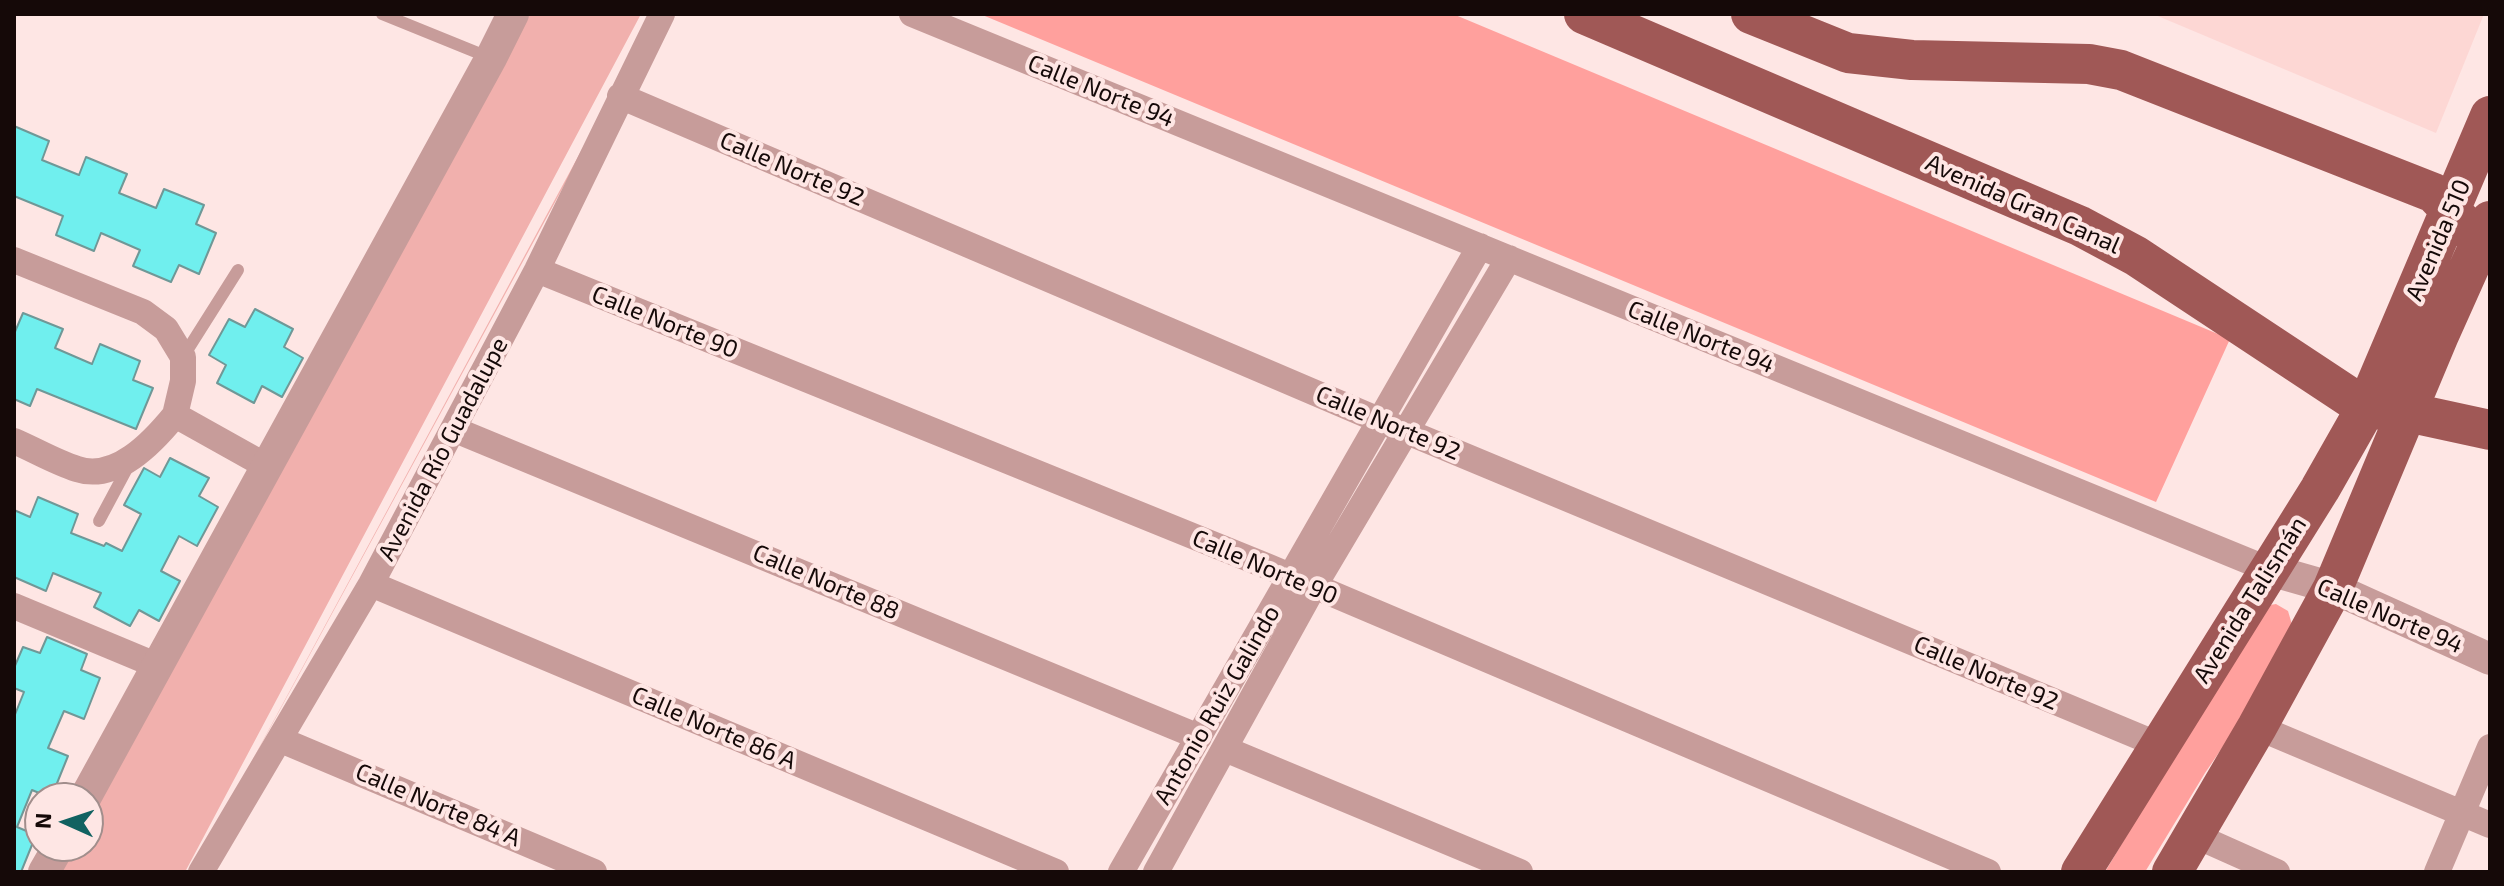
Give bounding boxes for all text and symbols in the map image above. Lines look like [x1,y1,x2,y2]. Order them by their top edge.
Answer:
street label: Calle Norte 94 [1024,49,1178,133]
street label: Calle Norte 92 [715,126,869,212]
street label: Avenida Gran Canal [1921,148,2125,260]
street label: Avenida 510 [2400,175,2476,305]
street label: Calle Norte 90 [588,280,742,364]
street label: Calle Norte 94 [1624,295,1778,379]
street label: Avenida Río Guadalupe [372,333,514,565]
street label: Calle Norte 92 [1311,380,1465,466]
street label: Avenida Talismán [2187,512,2313,688]
street label: Calle Norte 90 [1188,523,1342,611]
street label: Calle Norte 88 [749,538,903,626]
street label: Calle Norte 94 [2313,572,2467,660]
street label: Antonio Ruiz Galindo [1148,600,1286,810]
street label: Calle Norte 92 [1909,630,2063,716]
street label: Calle Norte 86 A [628,680,800,776]
street label: Calle Norte 84 A [351,757,525,853]
north arrow [24,782,104,862]
text: N [29,812,55,829]

